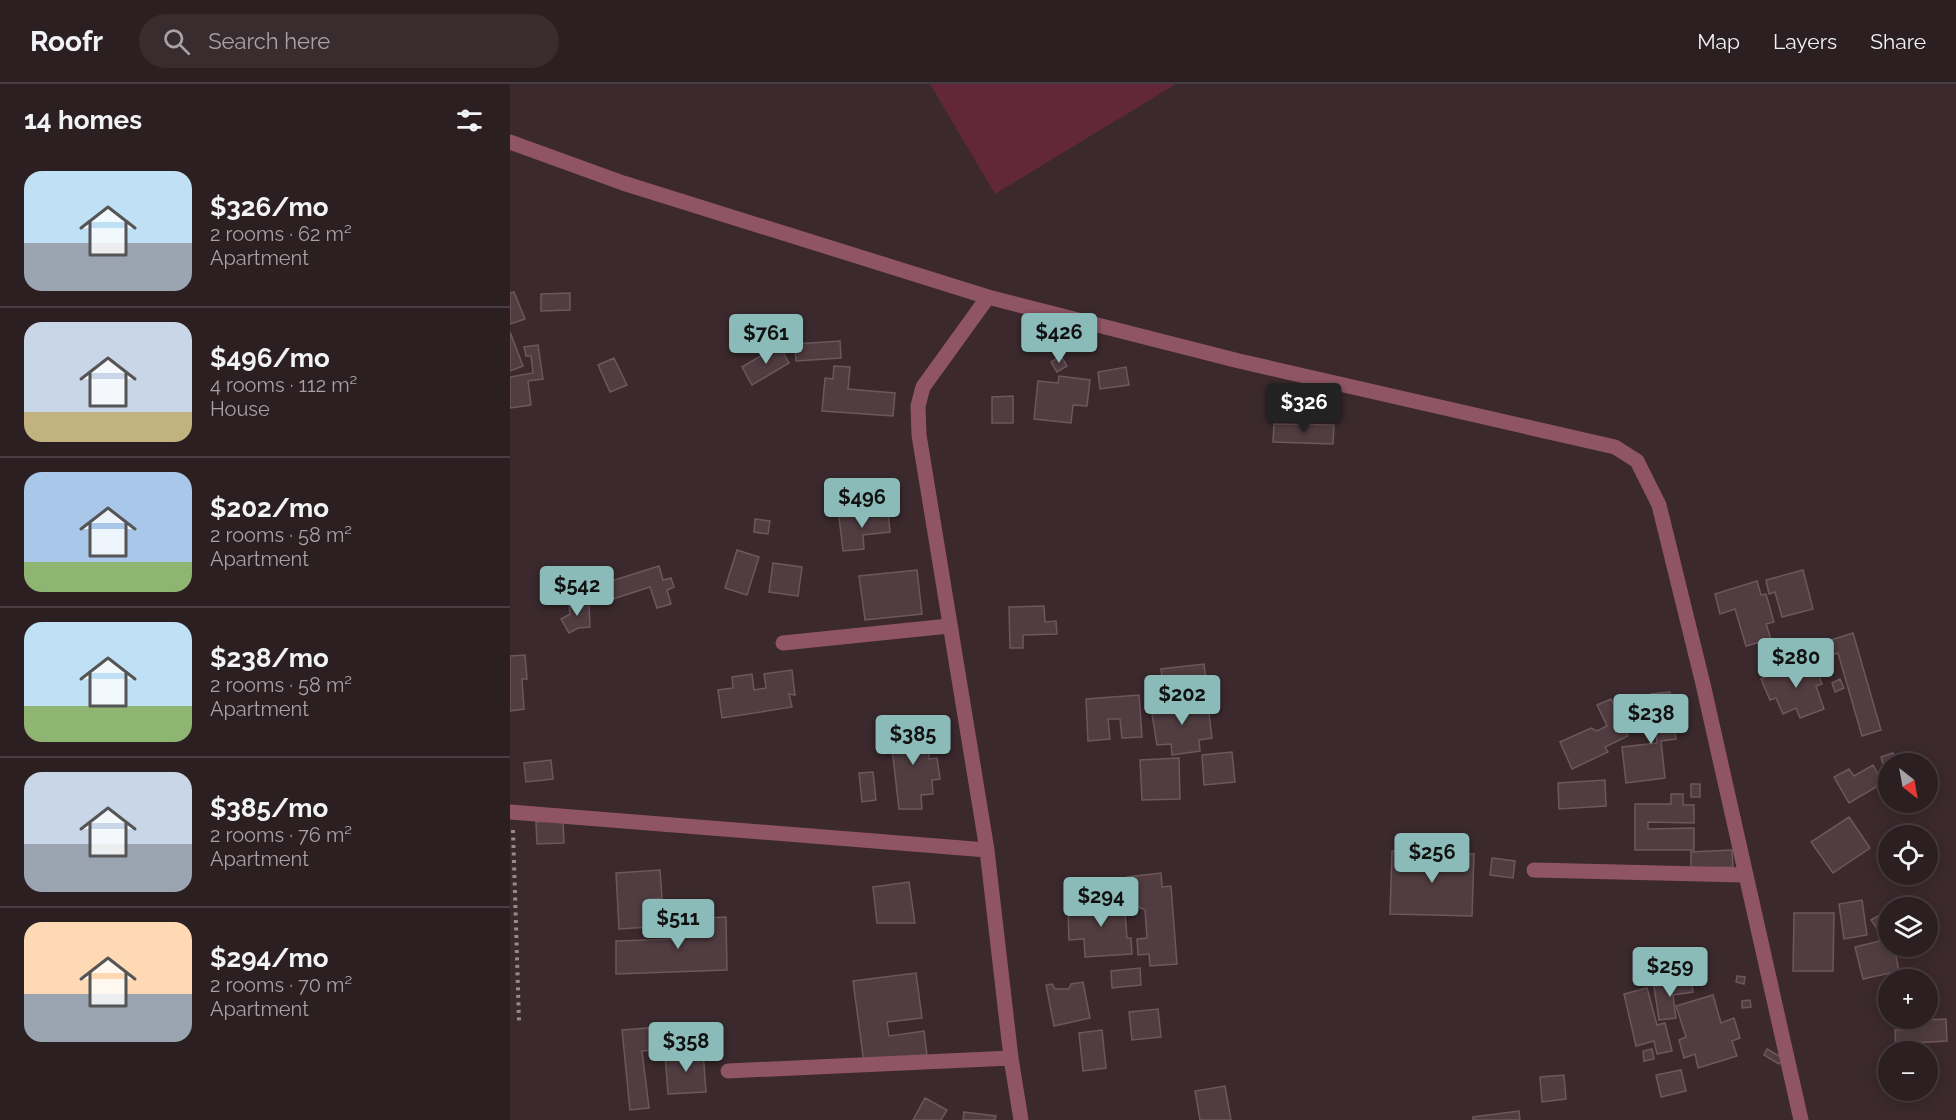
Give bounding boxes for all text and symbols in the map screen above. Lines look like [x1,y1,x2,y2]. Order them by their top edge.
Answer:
search box [139,14,559,68]
text: Roofr [30,25,103,58]
icon: search [160,25,193,58]
text: Search here [208,28,330,54]
text: Map [1697,29,1740,54]
text: Layers [1773,29,1837,54]
text: Share [1870,29,1926,54]
icon: filters [453,104,486,137]
text: 14 homes [24,105,142,135]
text: $326/mo [210,192,329,222]
icon: home [72,195,144,267]
text: 2 rooms · 62 m² [210,222,352,246]
text: Apartment [210,246,309,270]
pin: $426 [1023,313,1095,364]
pin: $761 [730,314,802,365]
text: $426 [1035,320,1083,344]
text: $761 [743,321,789,345]
text: $496/mo [210,343,330,373]
icon: home [72,346,144,418]
text: 4 rooms · 112 m² [210,373,357,397]
pin: $326 [1268,383,1340,434]
text: $326 [1280,390,1328,414]
text: House [210,397,270,421]
pin: $496 [826,478,898,529]
text: $496 [838,485,886,509]
text: $202/mo [210,493,329,523]
icon: home [72,496,144,568]
text: 2 rooms · 58 m² [210,523,352,547]
text: Apartment [210,547,309,571]
pin: $542 [541,566,613,617]
text: $542 [554,573,600,597]
pin: $280 [1760,638,1832,689]
text: $238/mo [210,643,329,673]
text: $280 [1772,645,1820,669]
icon: home [72,646,144,718]
text: 2 rooms · 58 m² [210,673,352,697]
pin: $202 [1146,675,1218,726]
text: $202 [1158,682,1206,706]
pin: $238 [1615,694,1687,745]
text: Apartment [210,697,309,721]
text: $238 [1627,701,1675,725]
pin: $385 [877,715,949,766]
text: $385 [890,722,936,746]
north arrow [1878,753,1938,813]
map controls [1878,753,1938,1101]
text: $385/mo [210,793,328,823]
icon: home [72,796,144,868]
text: 2 rooms · 76 m² [210,823,352,847]
button: locate [1878,825,1938,885]
pin: $256 [1396,833,1468,884]
text: $256 [1408,840,1456,864]
text: Apartment [210,847,309,871]
pin: $294 [1065,877,1137,928]
text: $294 [1077,884,1125,908]
button: layers [1878,897,1938,957]
pin: $511 [642,899,714,950]
text: $511 [656,906,700,930]
text: $294/mo [210,943,329,973]
icon: home [72,946,144,1018]
pin: $259 [1634,947,1706,998]
text: $259 [1647,954,1693,978]
button: + [1878,969,1938,1029]
text: 2 rooms · 70 m² [210,973,352,997]
text: Apartment [210,997,309,1021]
pin: $358 [650,1022,722,1073]
text: $358 [663,1029,709,1053]
button: − [1878,1041,1938,1101]

